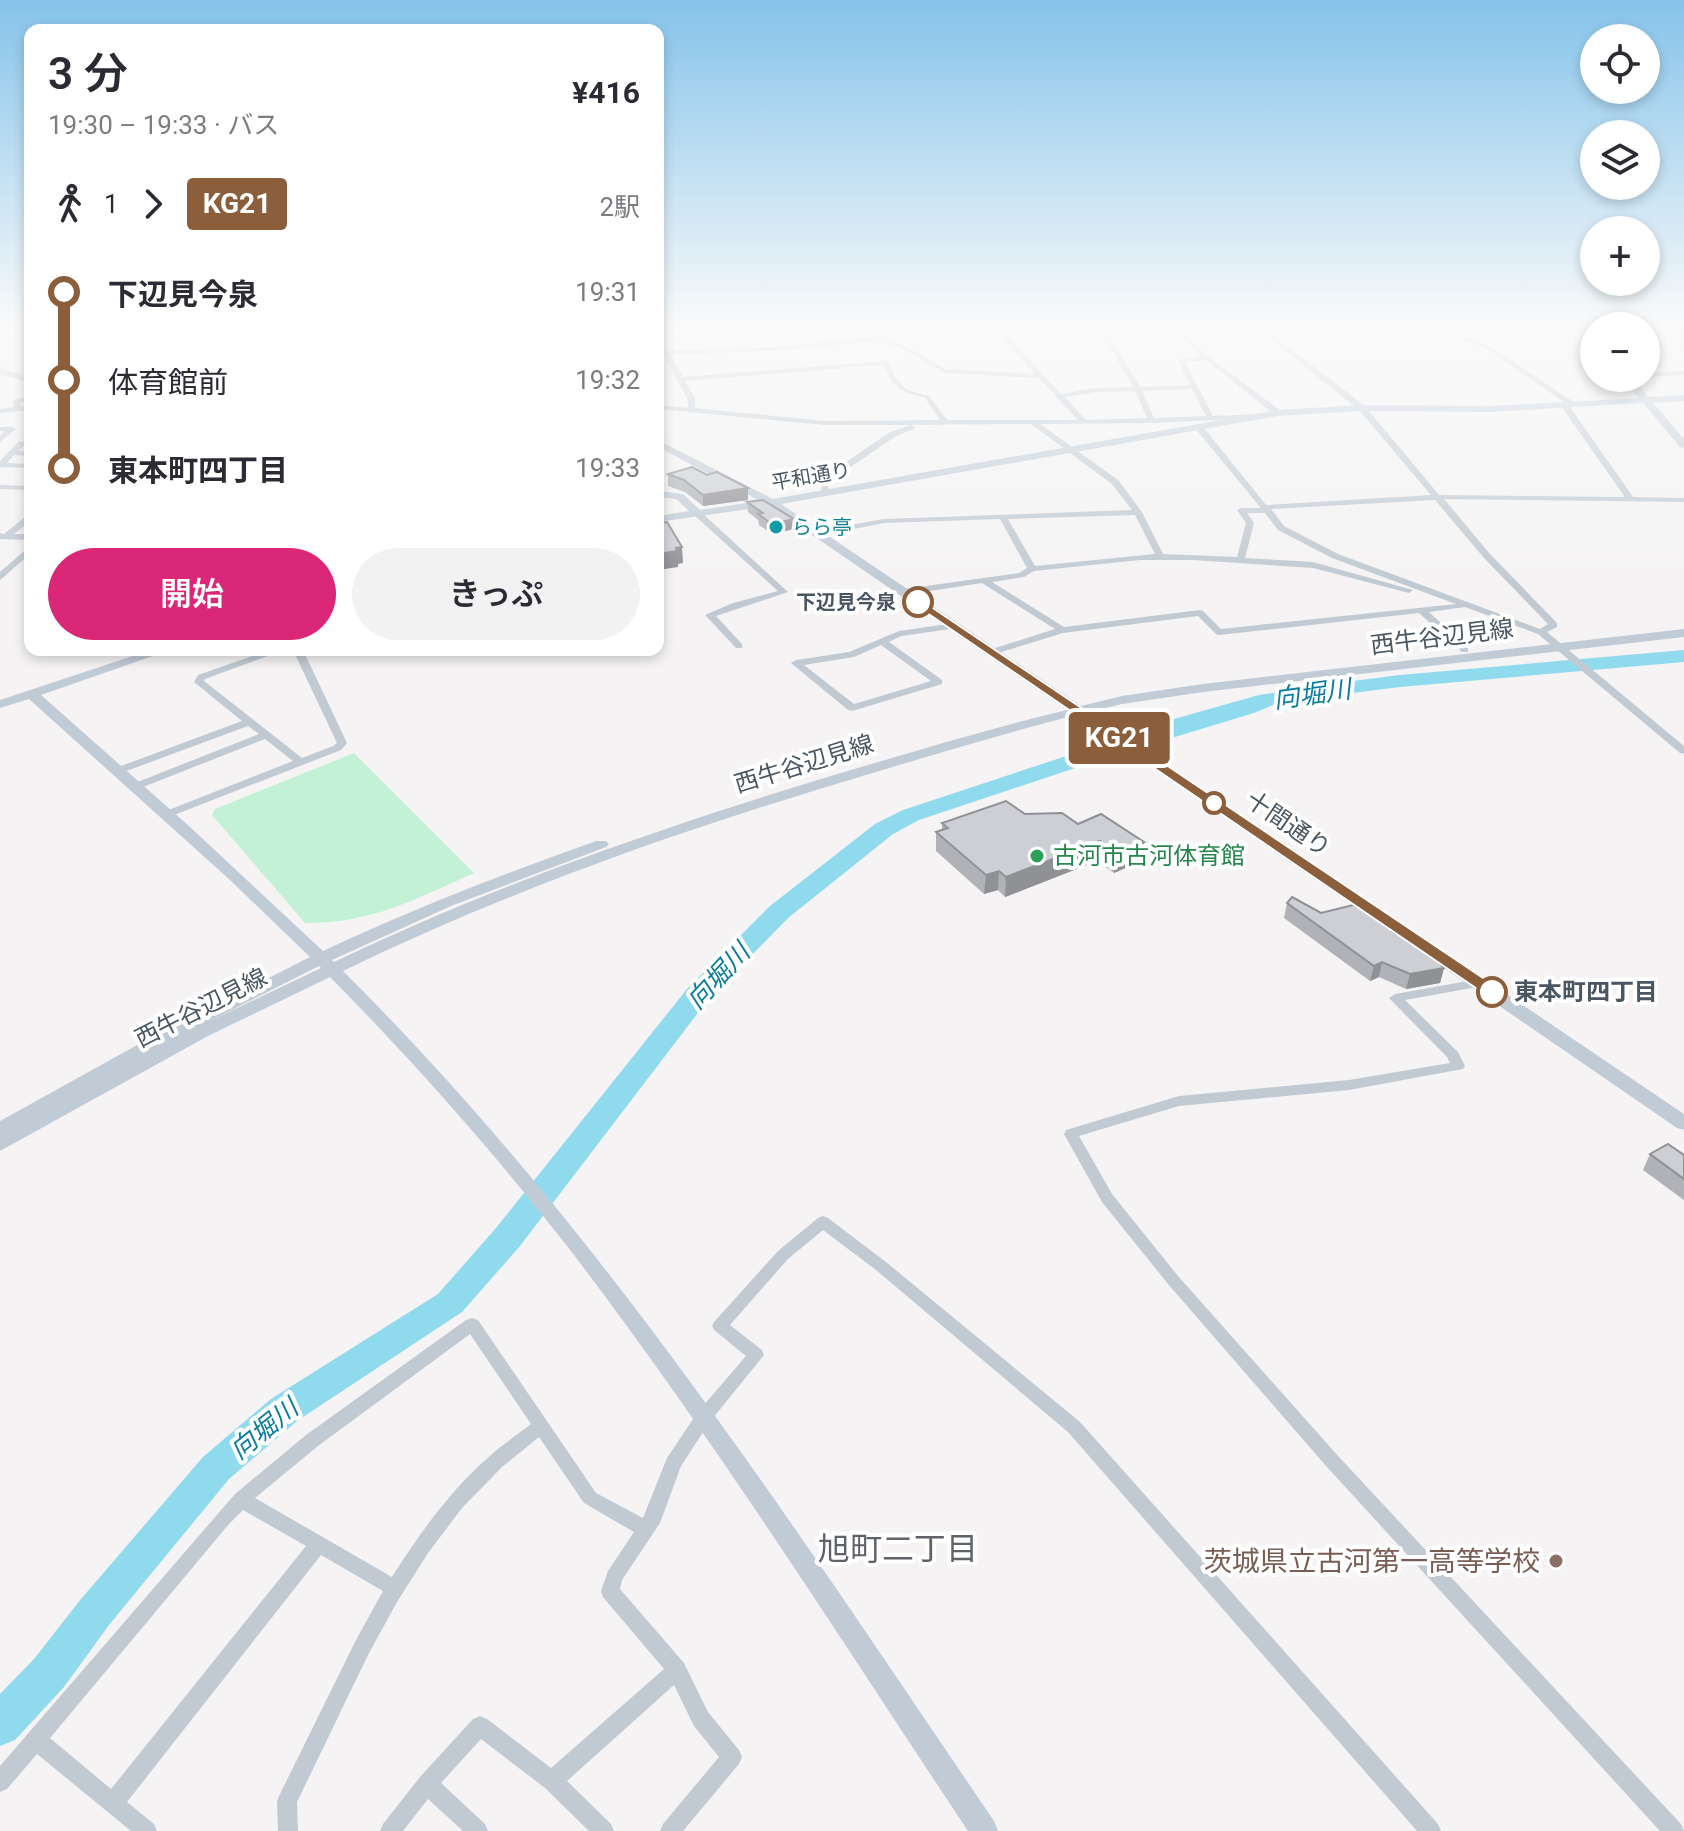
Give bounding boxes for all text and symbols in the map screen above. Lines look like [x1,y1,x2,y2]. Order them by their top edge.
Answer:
map controls [1580,24,1660,392]
button: locate [1580,24,1660,104]
text: 3 分 [48,48,128,100]
text: ¥416 [572,75,640,110]
text: 19:30 – 19:33 · バス [48,110,279,140]
button: layers [1580,120,1660,200]
icon: walk [48,182,92,226]
icon: forward [131,182,175,226]
text: KG21 [203,187,271,220]
text: 1 [104,189,119,219]
text: 2駅 [599,192,640,222]
button: + [1580,216,1660,296]
text: 下辺見今泉 [108,277,258,312]
text: 19:31 [575,277,640,307]
button: − [1580,312,1660,392]
text: 体育館前 [108,365,228,400]
text: 19:32 [575,365,640,395]
text: 東本町四丁目 [108,453,288,488]
text: 19:33 [575,453,640,483]
street label: 平和通り [770,457,852,495]
place label: らら亭 [792,515,852,539]
marker: らら亭 [767,518,785,536]
button: 開始 [48,548,336,640]
button: きっぷ [352,548,640,640]
marker: 下辺見今泉 [903,587,933,617]
place label: 下辺見今泉 [796,590,896,614]
street label: 西牛谷辺見線 [1369,614,1515,660]
water label: 向堀川 [1271,673,1356,714]
line badge: KG21 [1063,712,1175,764]
text: KG21 [1085,721,1153,754]
street label: 西牛谷辺見線 [731,730,877,798]
street label: 十間通り [1240,786,1336,862]
unlabelled marker [1203,792,1225,814]
place label: 古河市古河体育館 [1053,842,1245,870]
marker: 古河市古河体育館 [1028,847,1046,865]
water label: 向堀川 [680,935,758,1015]
street label: 西牛谷辺見線 [130,963,272,1053]
marker: 東本町四丁目 [1477,977,1507,1007]
place label: 東本町四丁目 [1514,978,1658,1006]
water label: 向堀川 [224,1391,306,1465]
district label: 旭町二丁目 [818,1530,978,1568]
place label: 茨城県立古河第一高等学校 [1204,1545,1540,1578]
marker: 茨城県立古河第一高等学校 [1547,1552,1565,1570]

